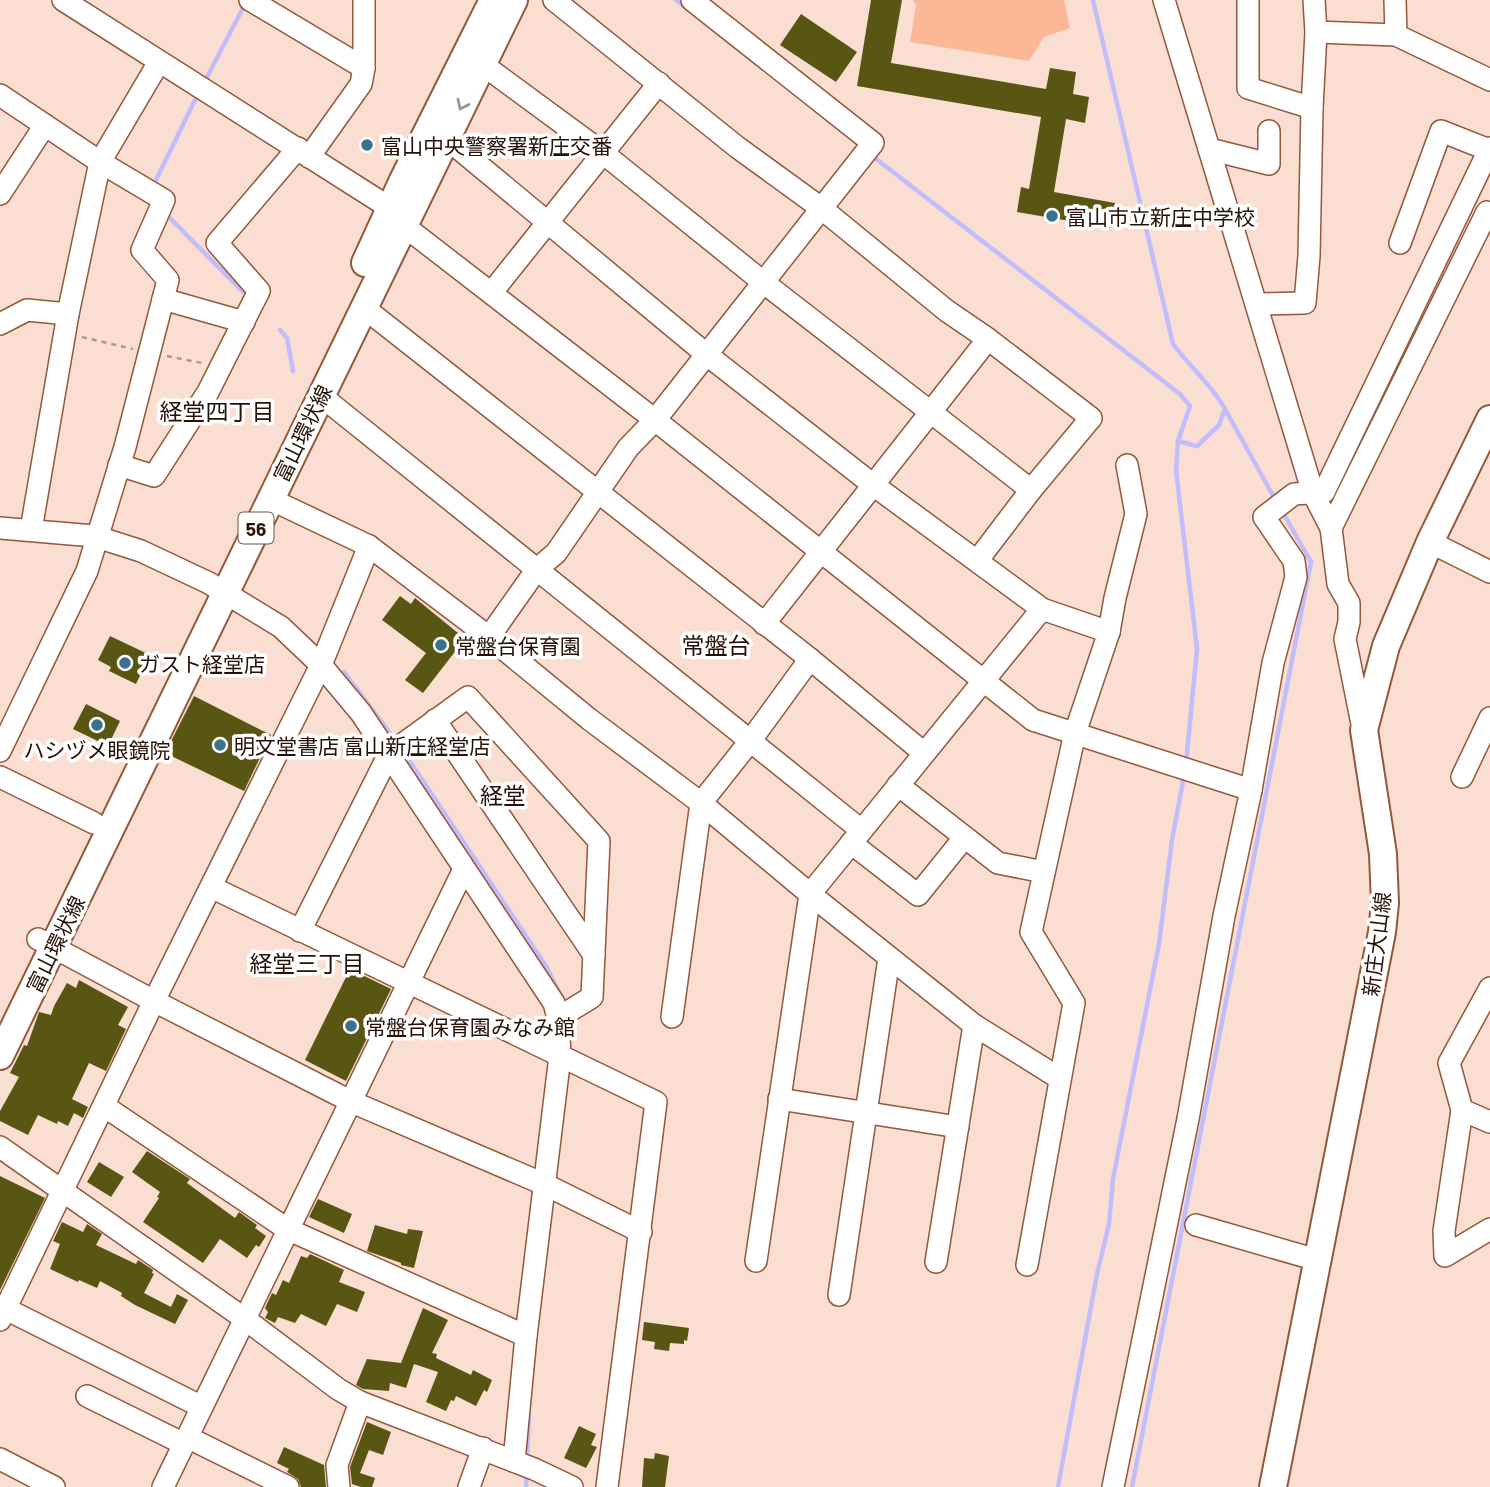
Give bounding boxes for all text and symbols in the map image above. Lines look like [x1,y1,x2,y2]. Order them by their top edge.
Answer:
one-way arrow [456,98,470,110]
place label: 富山中央警察署新庄交番 [381,133,612,158]
marker: 富山中央警察署新庄交番 [359,137,375,153]
place label: 富山市立新庄中学校 [1066,204,1255,229]
marker: 富山市立新庄中学校 [1044,208,1060,224]
street label: 富山環状線 [268,380,336,486]
district label: 経堂四丁目 [160,397,275,425]
road number: 56 [238,512,274,544]
district label: 常盤台 [682,631,751,659]
place label: 常盤台保育園 [455,633,581,658]
marker: 常盤台保育園 [433,637,449,653]
place label: ガスト経堂店 [139,651,265,676]
marker: ガスト経堂店 [117,655,133,671]
marker: ハシヅメ眼鏡院 [89,717,105,733]
place label: 明文堂書店 富山新庄経堂店 [234,733,490,758]
place label: ハシヅメ眼鏡院 [24,737,171,762]
marker: 明文堂書店 富山新庄経堂店 [212,737,228,753]
district label: 経堂 [480,781,526,809]
street label: 新庄大山線 [1357,890,1395,998]
street label: 富山環状線 [21,891,89,997]
district label: 経堂三丁目 [250,949,365,977]
place label: 常盤台保育園みなみ館 [365,1014,575,1039]
marker: 常盤台保育園みなみ館 [343,1018,359,1034]

